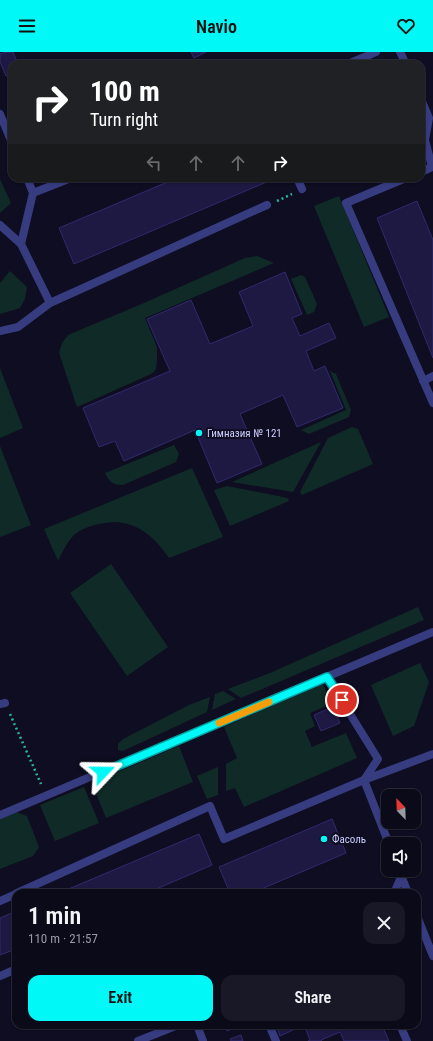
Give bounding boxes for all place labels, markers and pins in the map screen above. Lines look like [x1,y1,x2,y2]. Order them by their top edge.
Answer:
place label: Гимназия № 121 [207,427,282,440]
marker: Гимназия № 121 [194,428,204,438]
pin [325,683,359,717]
place label: Фасоль [332,833,366,846]
marker: Фасоль [319,834,329,844]

